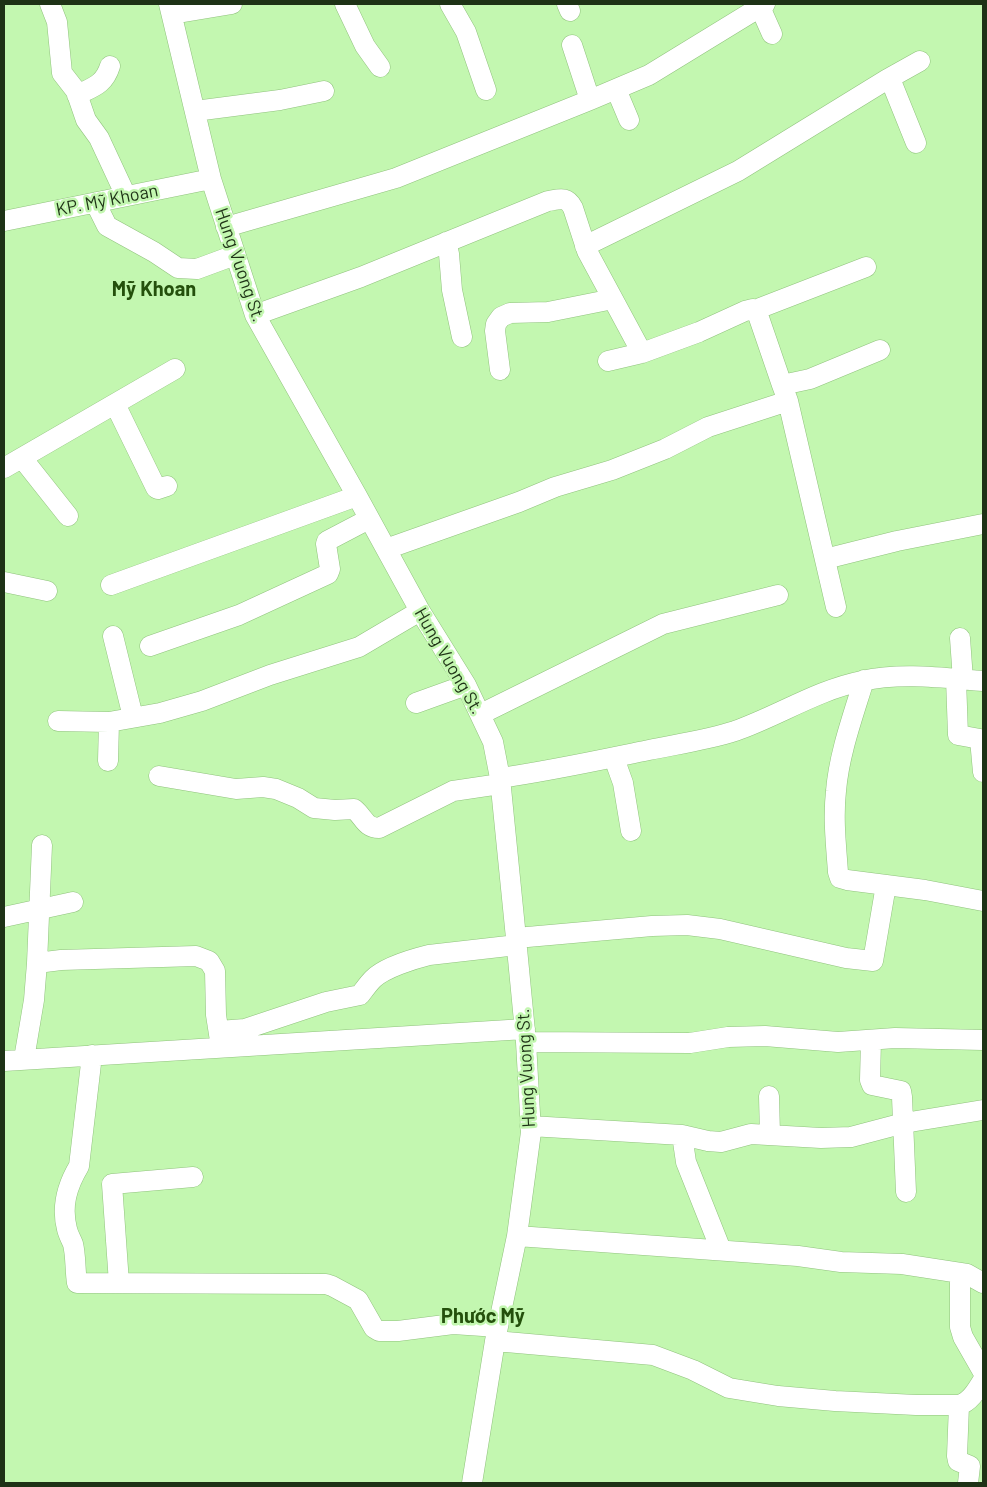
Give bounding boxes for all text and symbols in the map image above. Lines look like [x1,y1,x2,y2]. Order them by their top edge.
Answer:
street label: KP. Mỹ Khoan [54,180,160,220]
street label: Hung Vuong St. [210,205,270,325]
district label: Mỹ Khoan [112,277,196,301]
street label: Hung Vuong St. [410,604,488,718]
street label: Hung Vuong St. [512,1008,540,1128]
district label: Phước Mỹ [441,1304,525,1328]

